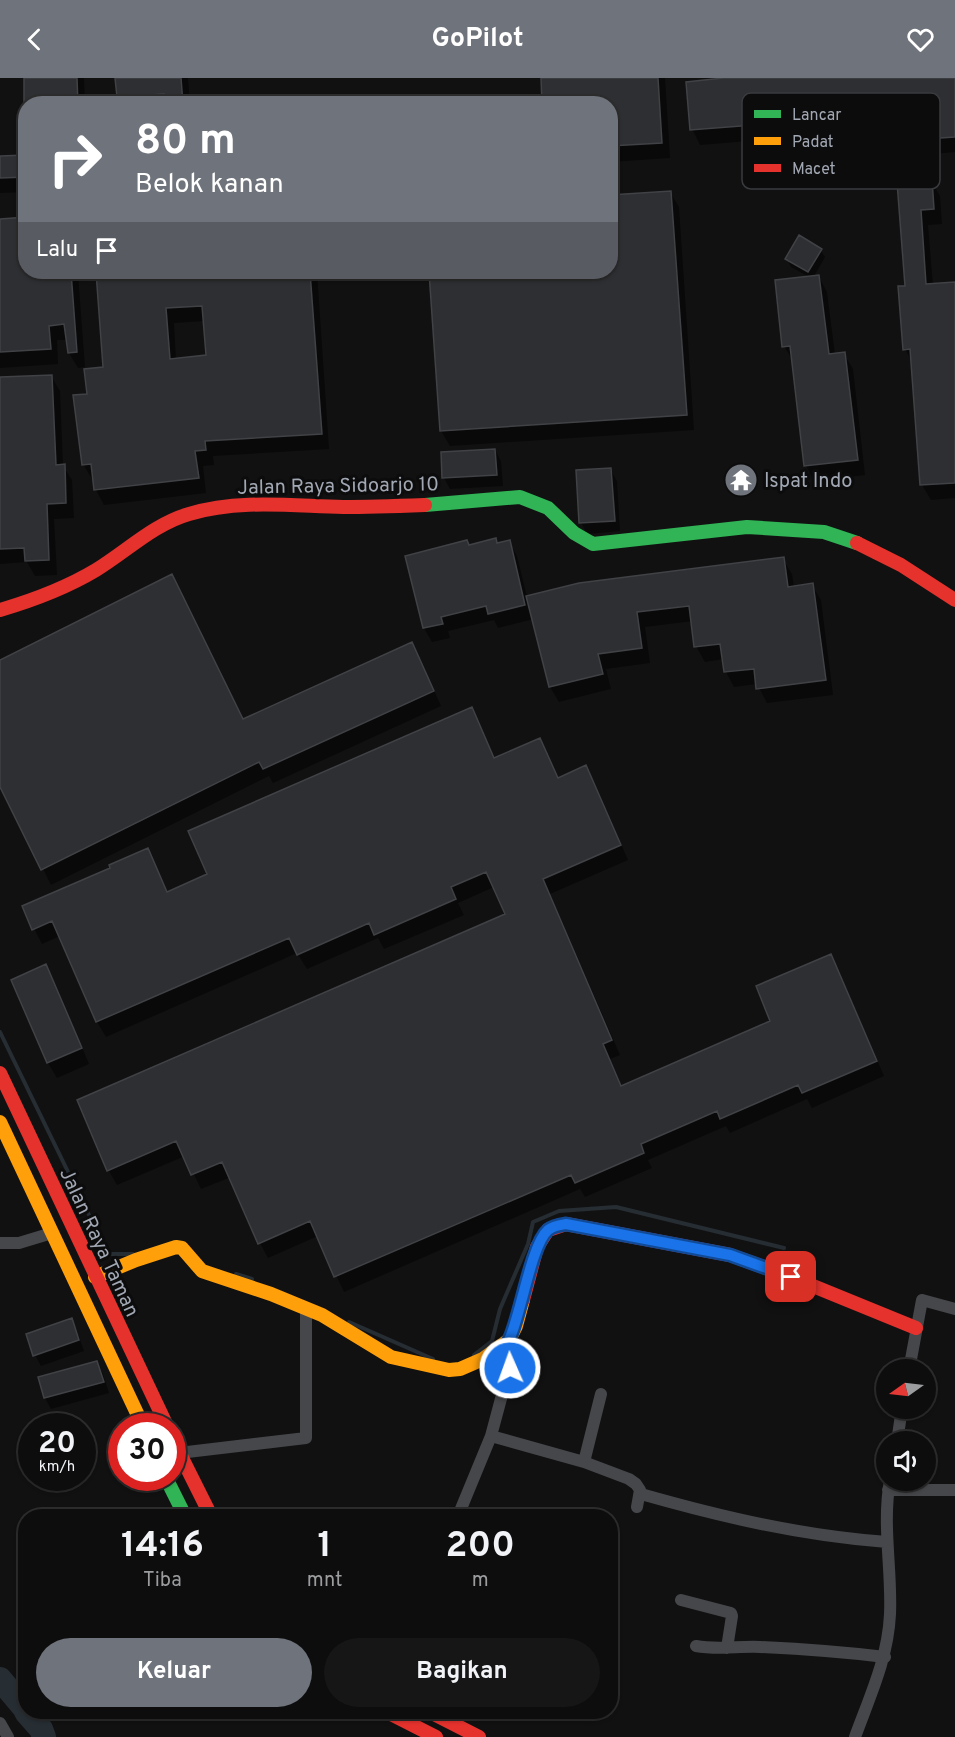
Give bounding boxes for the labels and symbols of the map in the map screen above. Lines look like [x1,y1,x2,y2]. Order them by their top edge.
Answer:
legend [742,93,940,189]
text: Lancar [792,106,842,126]
text: Padat [792,133,834,153]
text: Macet [792,160,836,180]
temple icon: Ispat Indo [723,462,759,498]
place label: Ispat Indo [764,469,852,495]
street label: Jalan Raya Sidoarjo 10 [237,472,439,502]
street label: Jalan Raya Taman [52,1164,144,1322]
pin [765,1251,816,1302]
position arrow [478,1336,542,1400]
north arrow [876,1359,936,1419]
speed limit sign: 30 [108,1413,186,1491]

